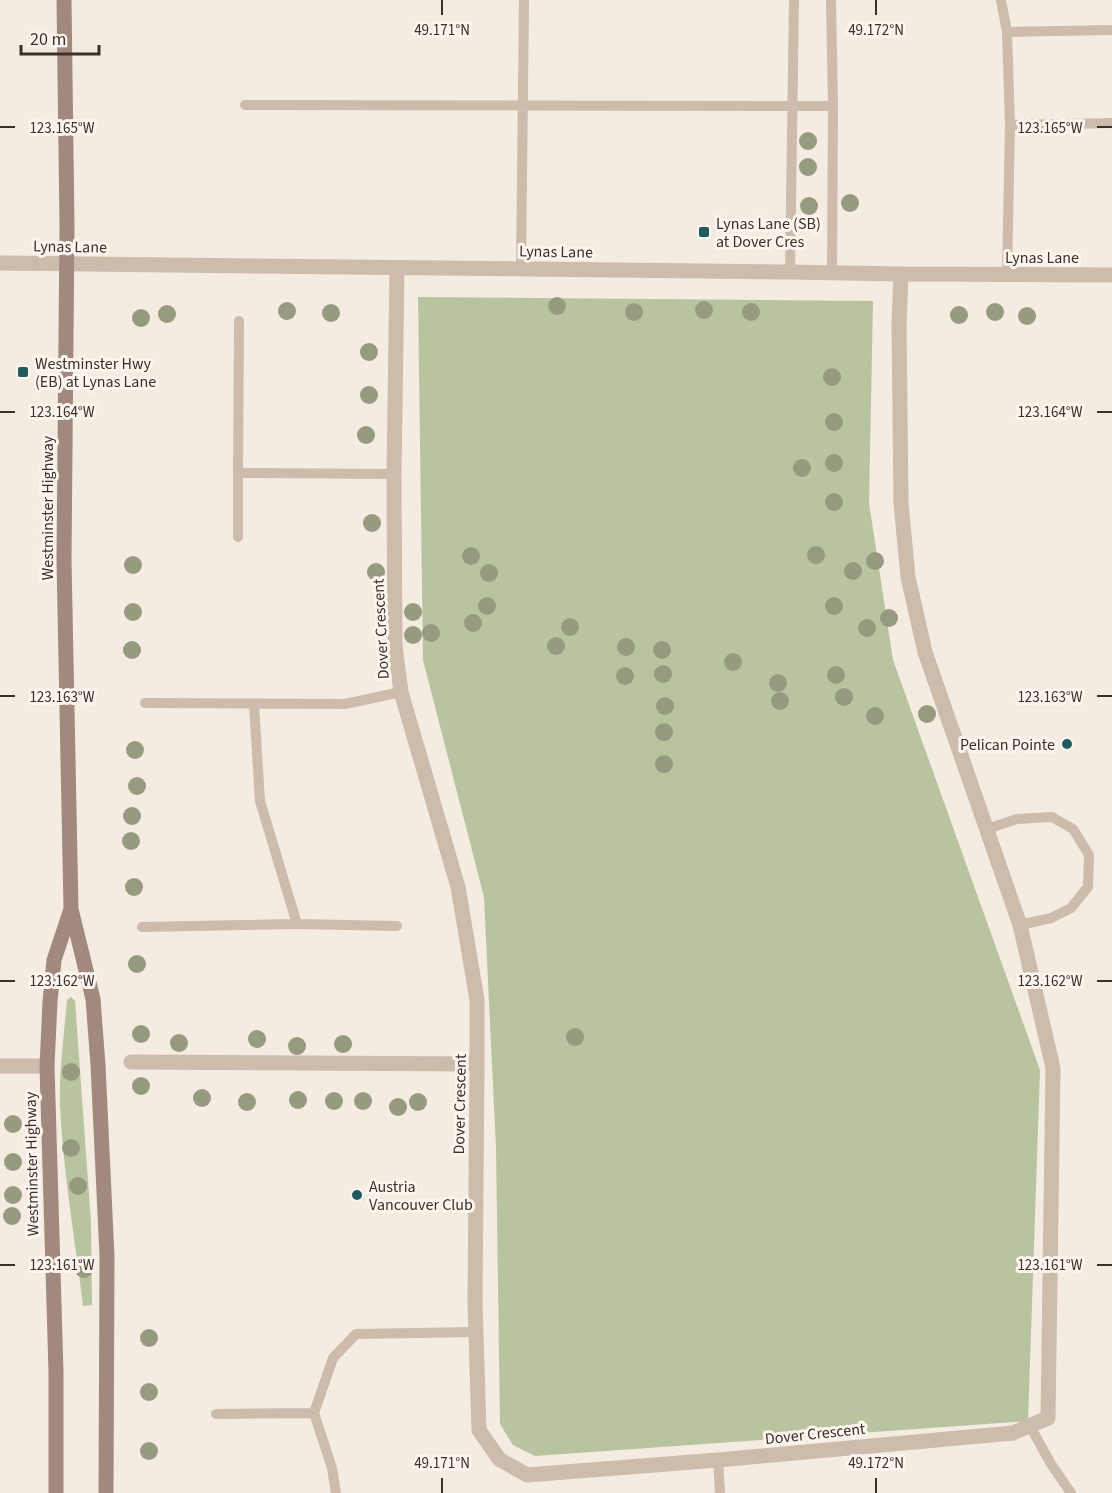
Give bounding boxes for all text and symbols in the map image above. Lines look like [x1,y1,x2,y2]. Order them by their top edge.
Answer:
scale bar [21,18,99,56]
text: 49.171°N [414,20,470,41]
text: 49.172°N [848,20,904,41]
text: 20 m [30,27,66,52]
text: 123.165°W [29,118,95,139]
text: 123.165°W [1017,118,1083,139]
place label: Lynas Lane (SB) at Dover Cres [716,213,821,253]
marker: Lynas Lane (SB) at Dover Cres [697,225,711,239]
street label: Lynas Lane [33,235,107,259]
street label: Lynas Lane [519,240,593,264]
street label: Lynas Lane [1005,247,1079,269]
place label: Westminster Hwy (EB) at Lynas Lane [35,353,156,393]
marker: Westminster Hwy (EB) at Lynas Lane [16,365,30,379]
text: 123.164°W [29,402,95,423]
text: 123.164°W [1017,402,1083,423]
street label: Westminster Highway [37,435,59,580]
street label: Dover Crescent [367,577,395,680]
text: 123.163°W [29,687,95,708]
text: 123.163°W [1017,687,1083,708]
place label: Pelican Pointe [960,734,1055,756]
marker: Pelican Pointe [1060,737,1074,751]
text: 123.162°W [29,971,95,992]
text: 123.162°W [1017,971,1083,992]
street label: Dover Crescent [448,1053,472,1155]
street label: Westminster Highway [20,1091,44,1236]
place label: Austria Vancouver Club [369,1176,473,1216]
marker: Austria Vancouver Club [350,1188,364,1202]
text: 123.161°W [29,1255,95,1276]
text: 123.161°W [1017,1255,1083,1276]
street label: Dover Crescent [764,1418,867,1450]
text: 49.171°N [414,1453,470,1474]
text: 49.172°N [848,1453,904,1474]

